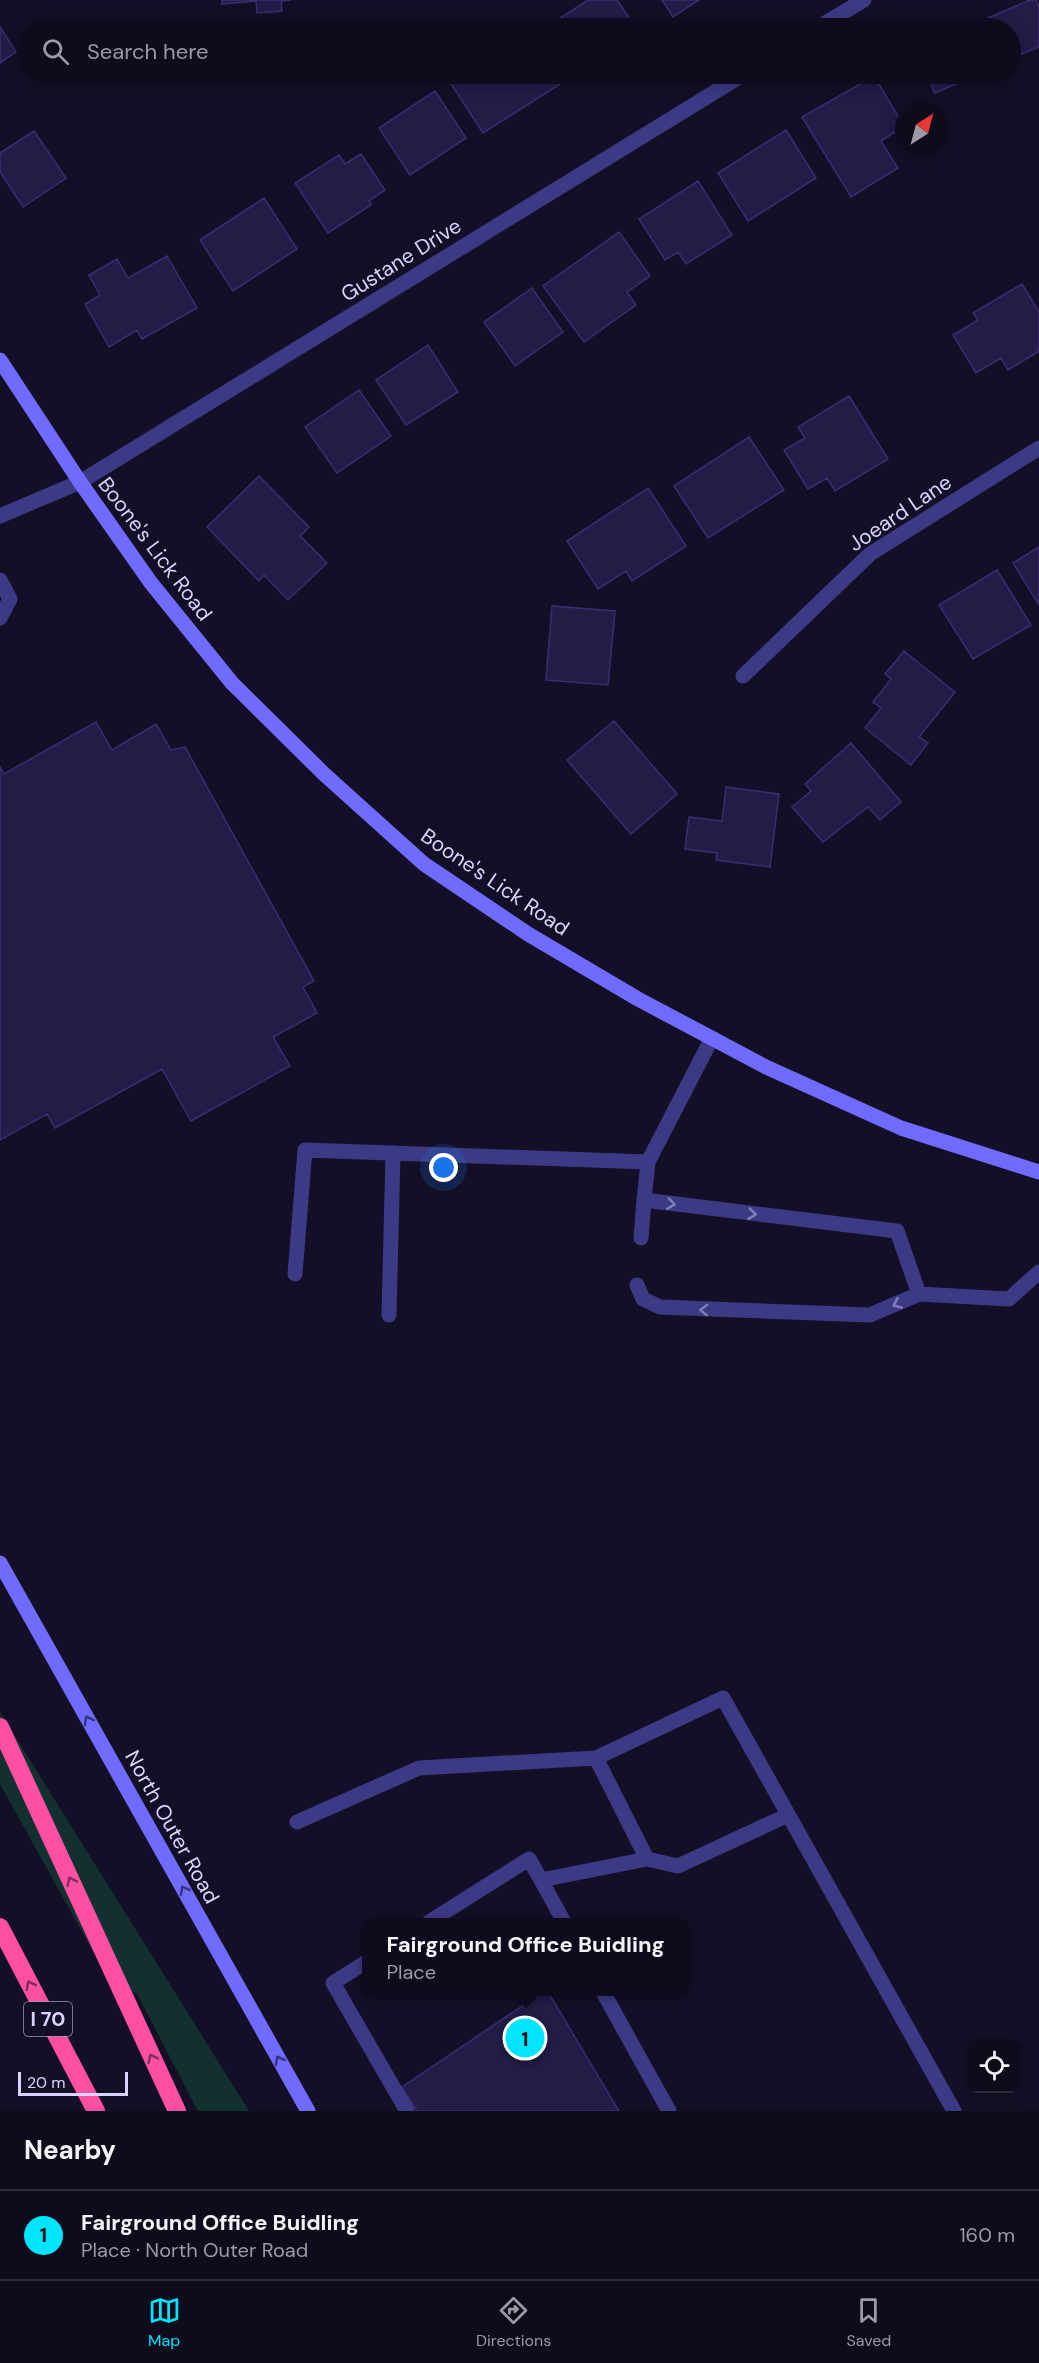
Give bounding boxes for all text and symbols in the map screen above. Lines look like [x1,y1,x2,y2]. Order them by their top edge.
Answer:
search box [18,18,1021,84]
icon: search [39,35,72,68]
text: Search here [87,37,208,66]
north arrow [895,102,949,156]
street label: Gustane Drive [335,212,467,308]
street label: Joeard Lane [843,468,957,558]
street label: Boone's Lick Road [92,471,218,627]
street label: Boone's Lick Road [415,822,575,942]
your location [429,1153,458,1182]
one-way arrow [666,1197,675,1209]
one-way arrow [747,1207,756,1220]
one-way arrow [892,1296,903,1308]
one-way arrow [700,1304,709,1316]
one-way arrow [84,1716,95,1726]
street label: North Outer Road [118,1745,226,1909]
one-way arrow [66,1876,78,1887]
one-way arrow [180,1886,191,1896]
popup [362,1918,689,1996]
text: Fairground Office Buidling [386,1930,665,1959]
text: Place [386,1959,436,1985]
one-way arrow [26,1980,37,1991]
road number: I 70 [24,2002,72,2036]
pin: 1 [506,2016,544,2060]
map controls [967,2039,1021,2093]
button: locate [967,2039,1021,2093]
one-way arrow [148,2053,160,2064]
one-way arrow [275,2056,286,2066]
scale bar [18,2069,128,2096]
text: 20 m [27,2072,66,2093]
text: Nearby [24,2133,116,2167]
text: Fairground Office Buidling [81,2208,359,2237]
text: 1 [40,2222,47,2248]
text: 160 m [959,2222,1015,2248]
text: Place · North Outer Road [81,2237,308,2263]
tab: Map [148,2294,181,2351]
tab: Directions [476,2294,551,2351]
tab: Saved [847,2294,891,2351]

